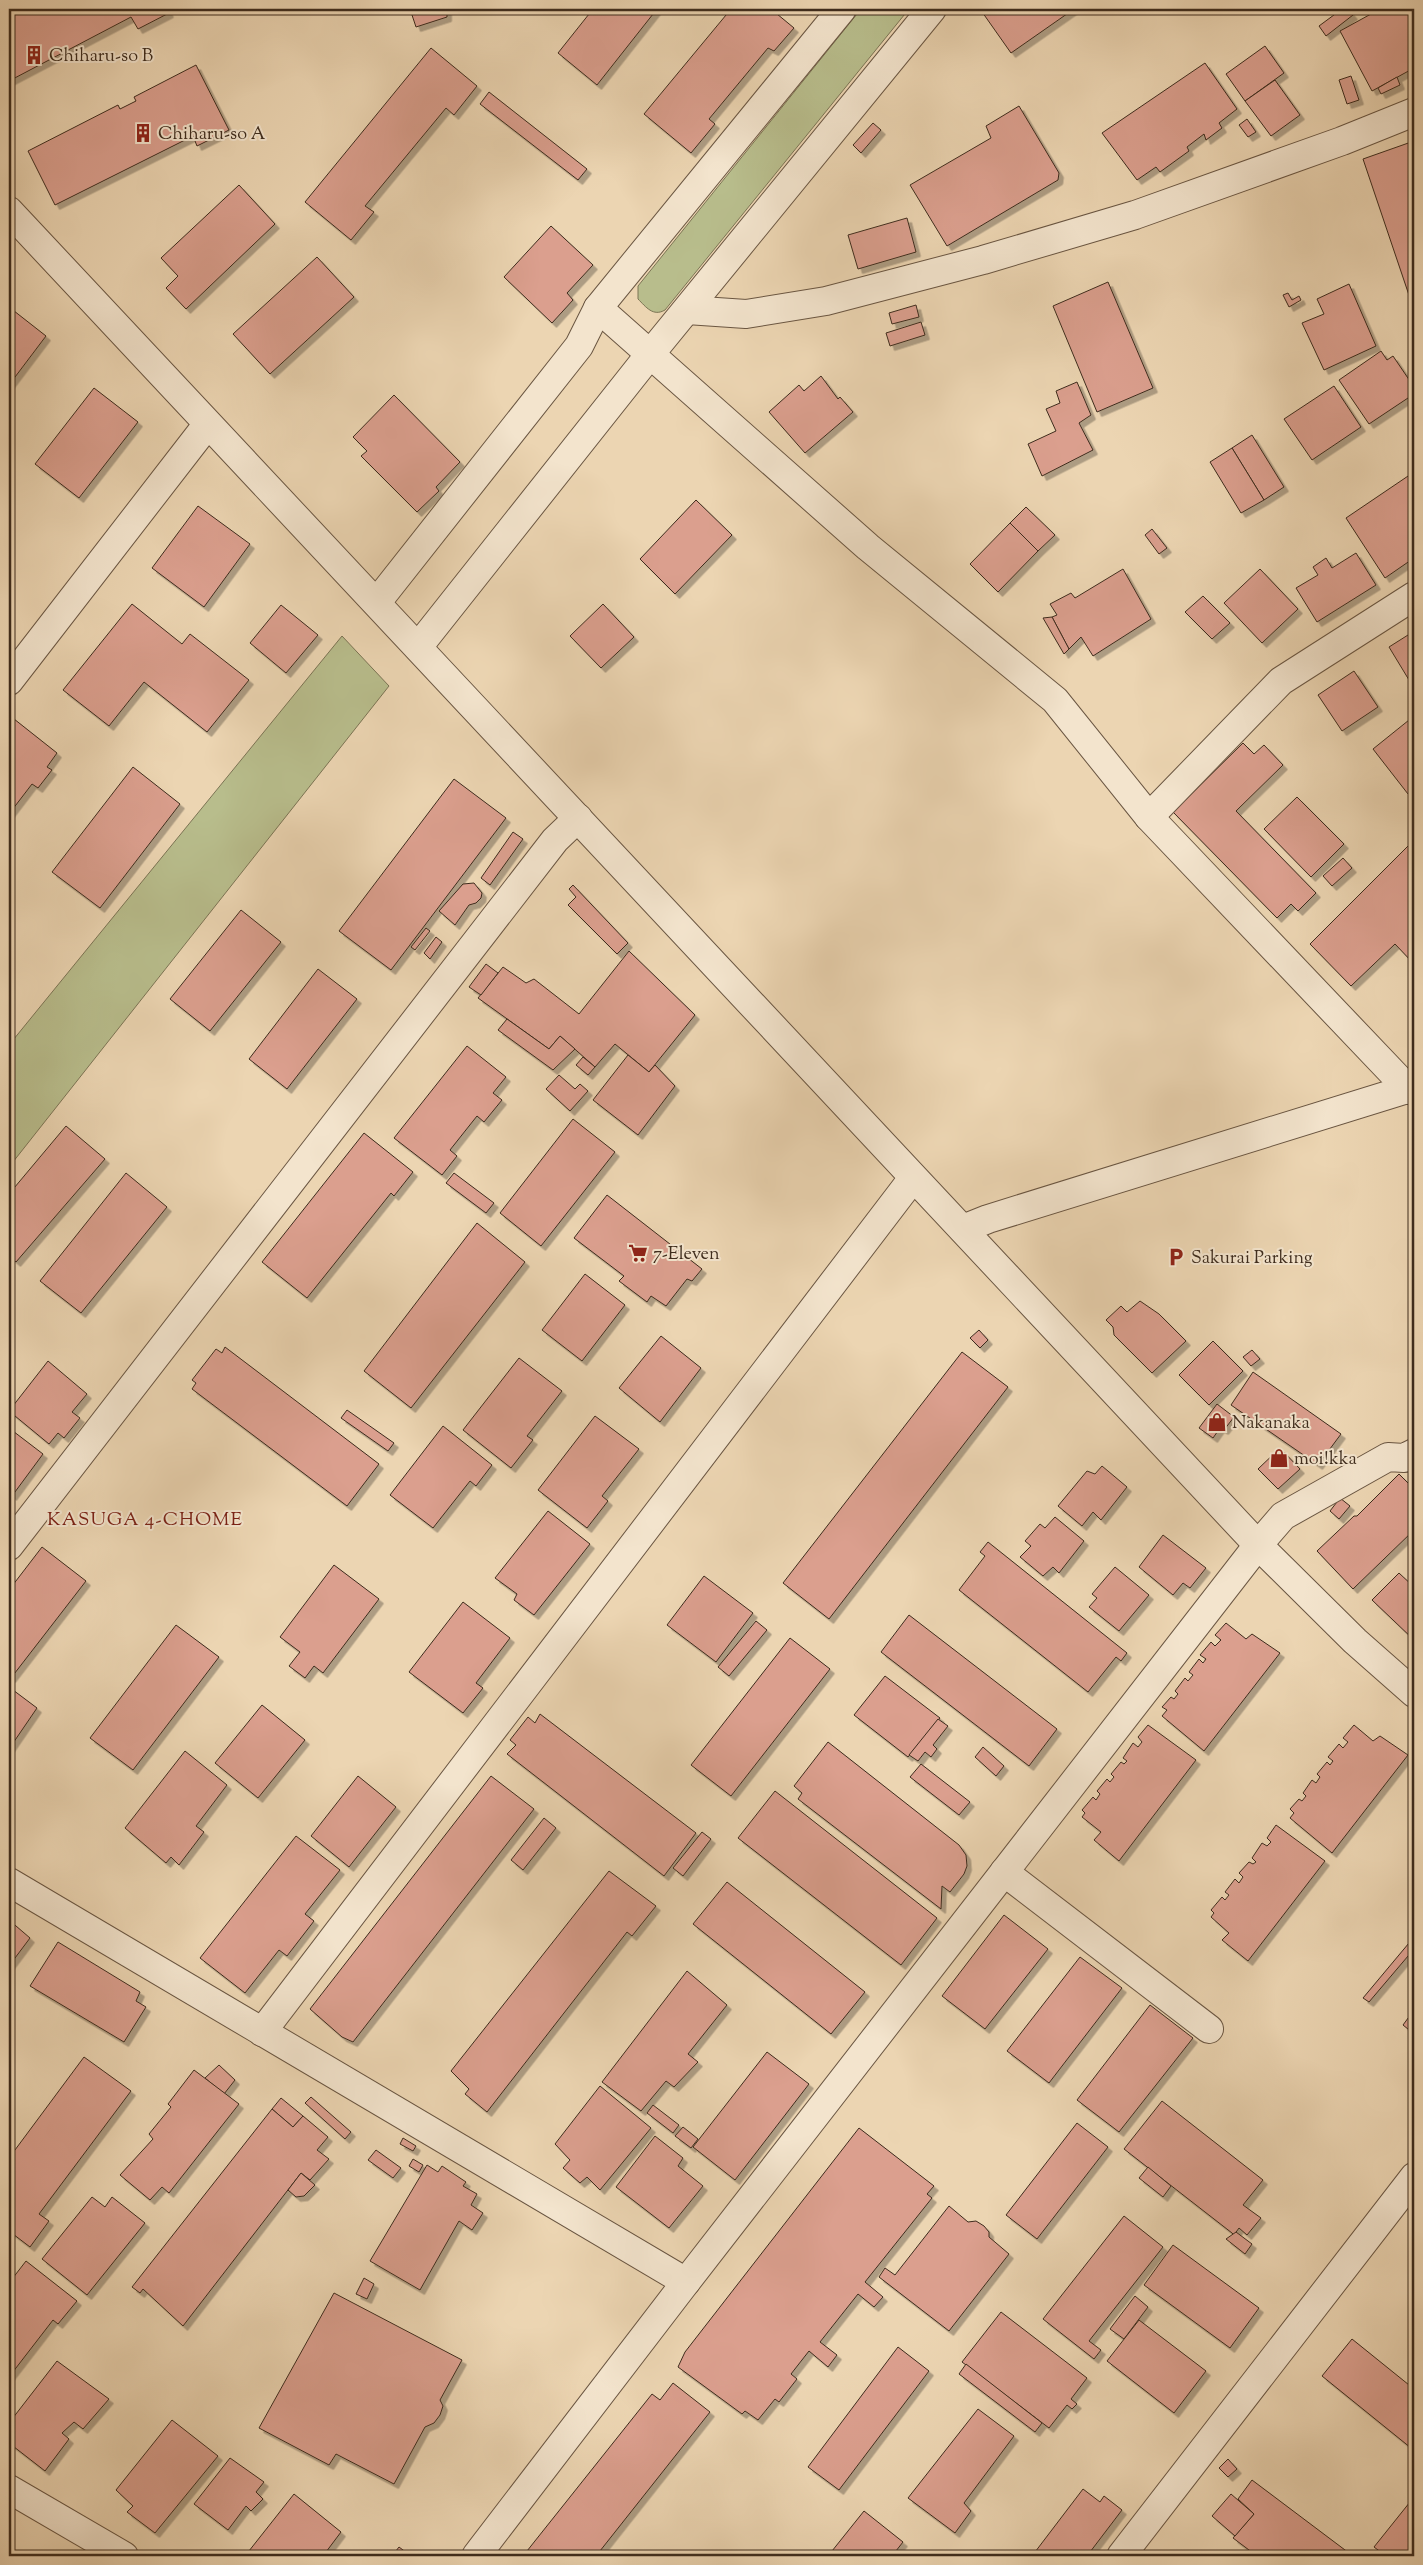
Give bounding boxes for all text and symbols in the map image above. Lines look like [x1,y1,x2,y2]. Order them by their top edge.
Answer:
building icon: Chiharu-so B [23,44,45,66]
place label: Chiharu-so B [49,44,153,70]
building icon: Chiharu-so A [132,122,154,144]
place label: Chiharu-so A [158,122,266,148]
supermarket icon: 7-Eleven [627,1242,649,1264]
place label: 7-Eleven [653,1242,720,1268]
parking icon: Sakurai Parking [1165,1246,1187,1268]
place label: Sakurai Parking [1191,1246,1313,1272]
shop icon: Nakanaka [1206,1411,1228,1433]
place label: Nakanaka [1232,1411,1310,1437]
shop icon: moi!kka [1268,1447,1290,1469]
place label: moi!kka [1294,1447,1357,1473]
district label: KASUGA 4-CHOME [47,1507,243,1534]

